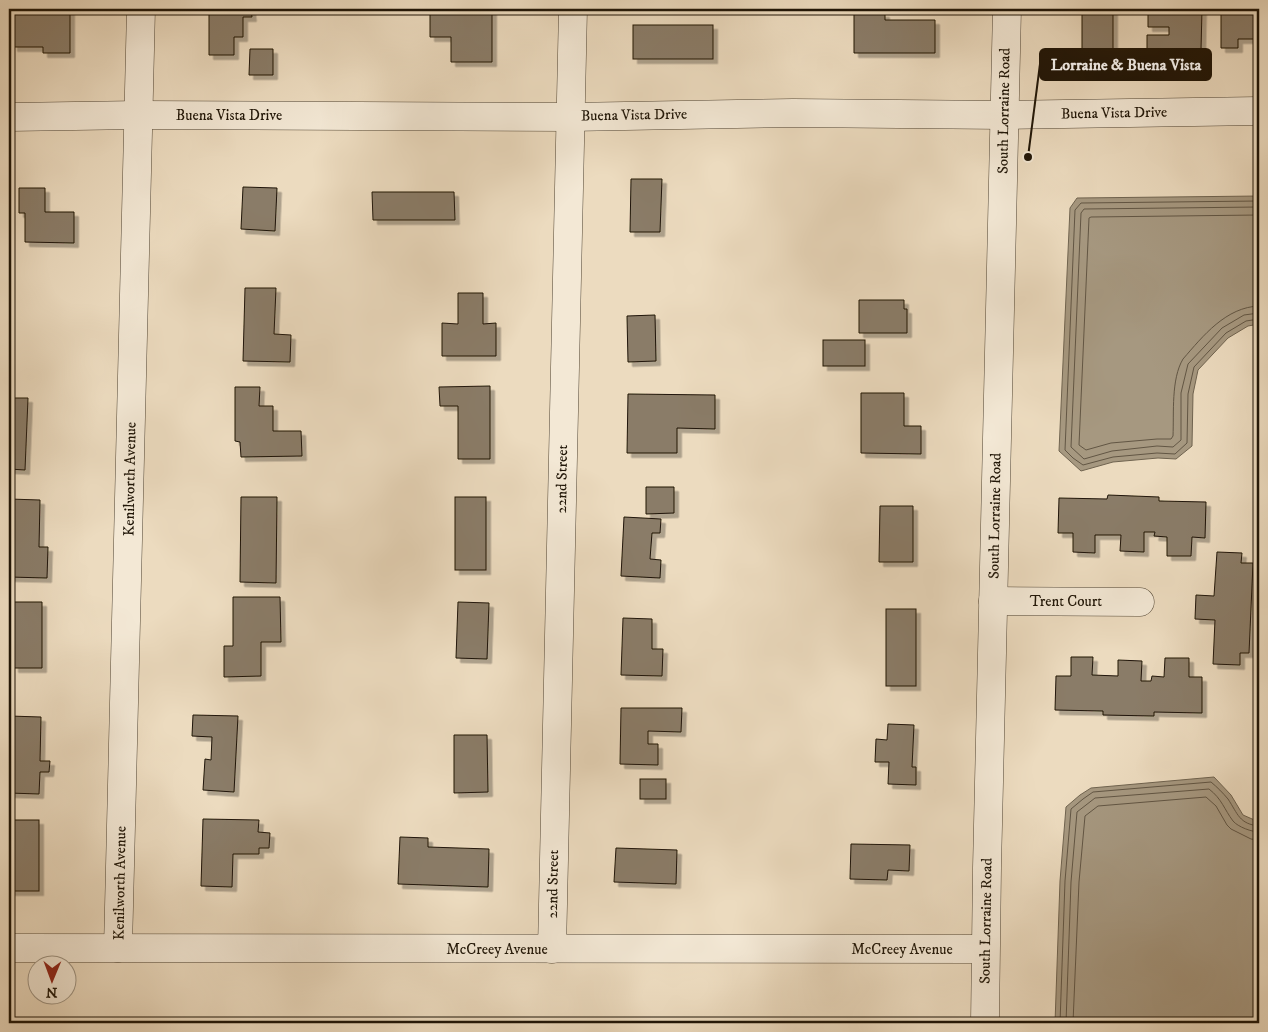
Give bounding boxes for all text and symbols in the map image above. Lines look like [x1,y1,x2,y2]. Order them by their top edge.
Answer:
street label: South Lorraine Road [993,47,1015,174]
callout: Lorraine & Buena Vista [1040,49,1211,80]
text: Lorraine & Buena Vista [1051,55,1203,75]
street label: Buena Vista Drive [1061,103,1167,123]
street label: Buena Vista Drive [581,105,687,125]
street label: Buena Vista Drive [176,106,282,125]
street label: Kenilworth Avenue [120,422,140,536]
street label: 22nd Street [552,444,572,514]
street label: South Lorraine Road [984,452,1006,579]
street label: Trent Court [1030,592,1102,611]
street label: Kenilworth Avenue [110,826,130,940]
street label: 22nd Street [543,849,563,919]
street label: South Lorraine Road [975,857,997,984]
street label: McCreey Avenue [446,940,548,959]
street label: McCreey Avenue [851,940,953,959]
north arrow [28,954,78,1004]
text: N [45,983,58,1001]

